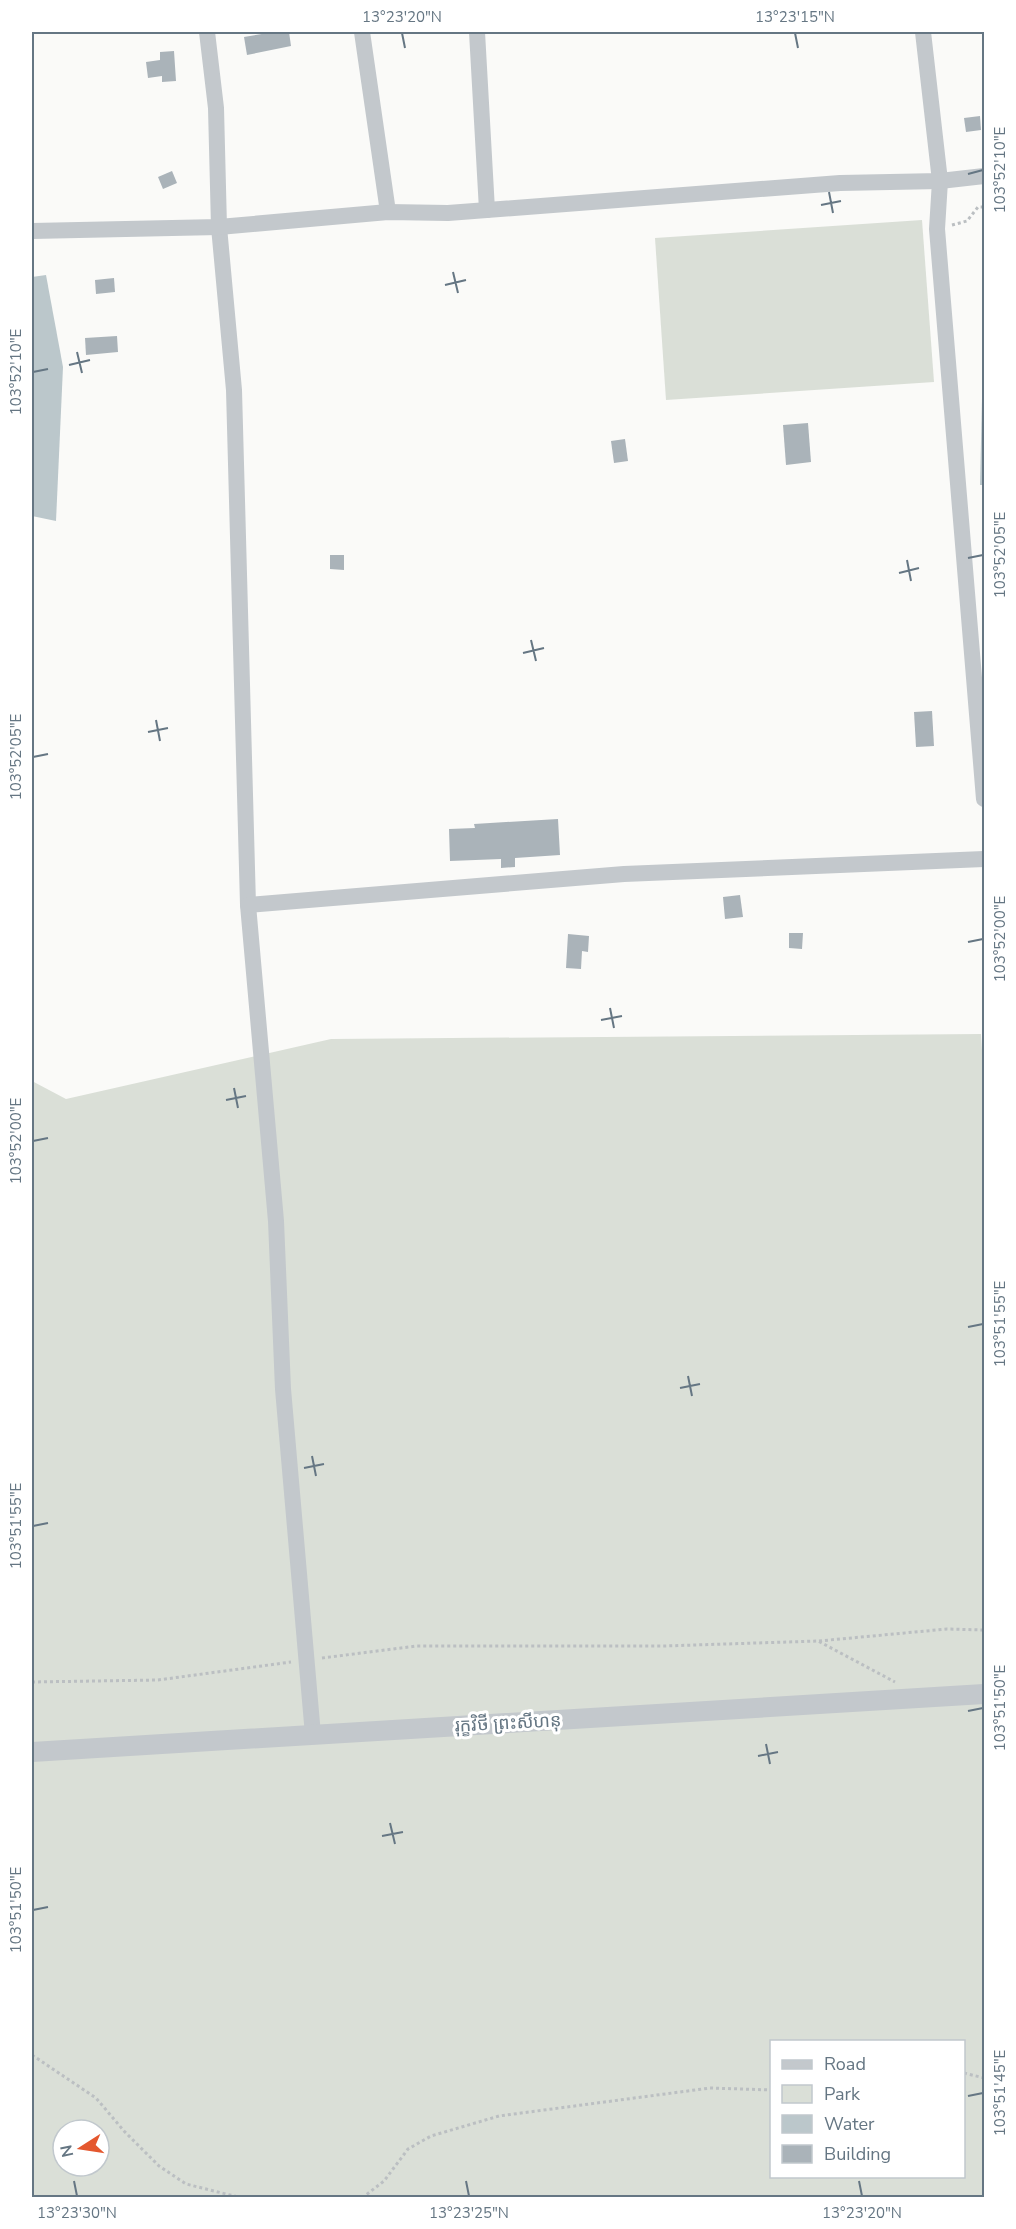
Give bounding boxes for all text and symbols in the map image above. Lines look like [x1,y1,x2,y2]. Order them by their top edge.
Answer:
text: 13°23'20"N [362,7,442,27]
text: 13°23'15"N [755,7,835,27]
text: 103°52'10"E [990,127,1010,213]
text: 103°52'10"E [6,329,26,415]
text: 103°52'05"E [990,512,1010,598]
text: 103°52'05"E [6,714,26,800]
text: 103°52'00"E [990,896,1010,982]
text: 103°52'00"E [6,1098,26,1184]
text: 103°51'55"E [990,1281,1010,1367]
text: 103°51'55"E [6,1483,26,1569]
text: 103°51'50"E [990,1665,1010,1751]
street label: រុក្ខវិថី ព្រះសីហនុ [454,1708,562,1738]
text: 103°51'50"E [6,1867,26,1953]
legend [770,2040,965,2178]
text: 103°51'45"E [990,2050,1010,2136]
text: Road [824,2052,866,2076]
text: Park [824,2082,861,2106]
text: Water [824,2112,875,2136]
north arrow [51,2118,111,2178]
text: Building [824,2142,891,2166]
text: N [55,2143,79,2159]
text: 13°23'30"N [37,2203,117,2223]
text: 13°23'25"N [429,2203,509,2223]
text: 13°23'20"N [822,2203,902,2223]

